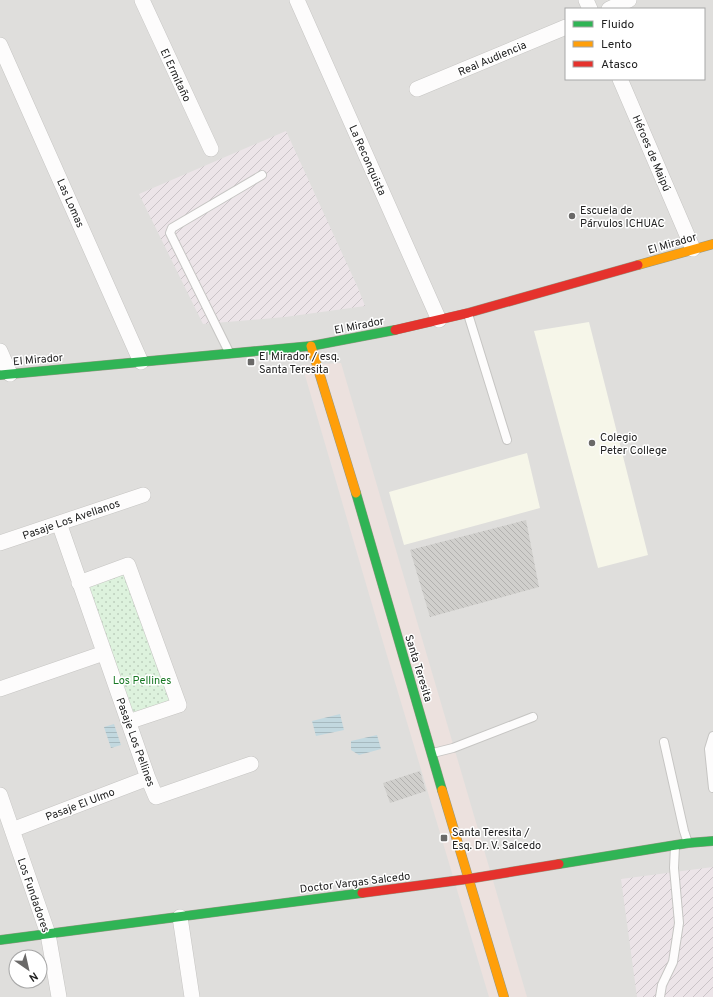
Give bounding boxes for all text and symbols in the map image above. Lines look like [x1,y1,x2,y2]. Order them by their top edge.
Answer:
legend [565,8,705,80]
text: Fluido [601,17,634,33]
text: Lento [601,37,632,53]
street label: Real Audiencia [456,38,529,80]
street label: El Ermitaño [157,47,194,104]
text: Atasco [601,57,638,73]
street label: Héroes de Maipú [629,113,673,194]
street label: La Reconquista [345,123,389,198]
street label: Las Lomas [53,177,87,230]
place label: Escuela de Párvulos ICHUAC [580,204,665,231]
marker: Escuela de Párvulos ICHUAC [567,211,577,221]
street label: El Mirador [646,230,699,258]
street label: El Mirador [333,314,386,338]
place label: El Mirador / esq. Santa Teresita [259,350,339,377]
street label: El Mirador [12,351,64,369]
marker: El Mirador / esq. Santa Teresita [246,357,256,367]
place label: Colegio Peter College [600,431,667,458]
marker: Colegio Peter College [587,438,597,448]
street label: Pasaje Los Avellanos [21,497,122,543]
street label: Santa Teresita [401,633,435,704]
park label: Los Pellines [113,674,171,688]
street label: Pasaje Los Pellines [112,696,158,789]
street label: Pasaje El Ulmo [44,785,117,825]
place label: Santa Teresita / Esq. Dr. V. Salcedo [452,826,541,853]
marker: Santa Teresita / Esq. Dr. V. Salcedo [439,833,449,843]
street label: Los Fundadores [14,856,52,934]
street label: Doctor Vargas Salcedo [299,869,411,897]
north arrow [8,949,48,989]
text: N [26,968,40,984]

